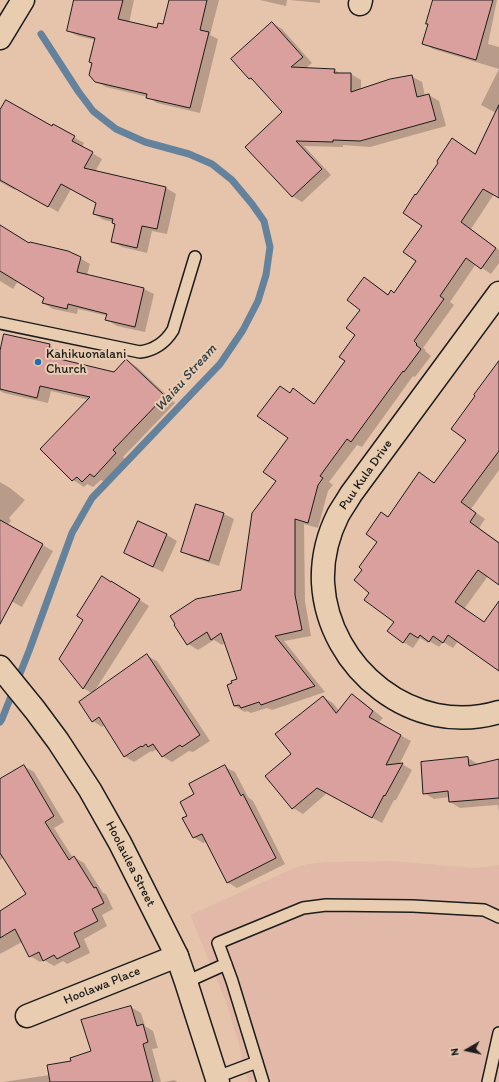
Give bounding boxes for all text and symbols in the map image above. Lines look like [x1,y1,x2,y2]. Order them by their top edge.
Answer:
water label: Waiau Stream [152,341,220,415]
place label: Kahikuonalani Church [46,347,126,378]
marker: Kahikuonalani Church [33,357,43,367]
street label: Puu Kula Drive [336,437,396,513]
street label: Hoolaulea Street [102,819,158,909]
street label: Hoolawa Place [61,964,143,1008]
north arrow [447,1030,487,1070]
text: N [448,1047,462,1057]

